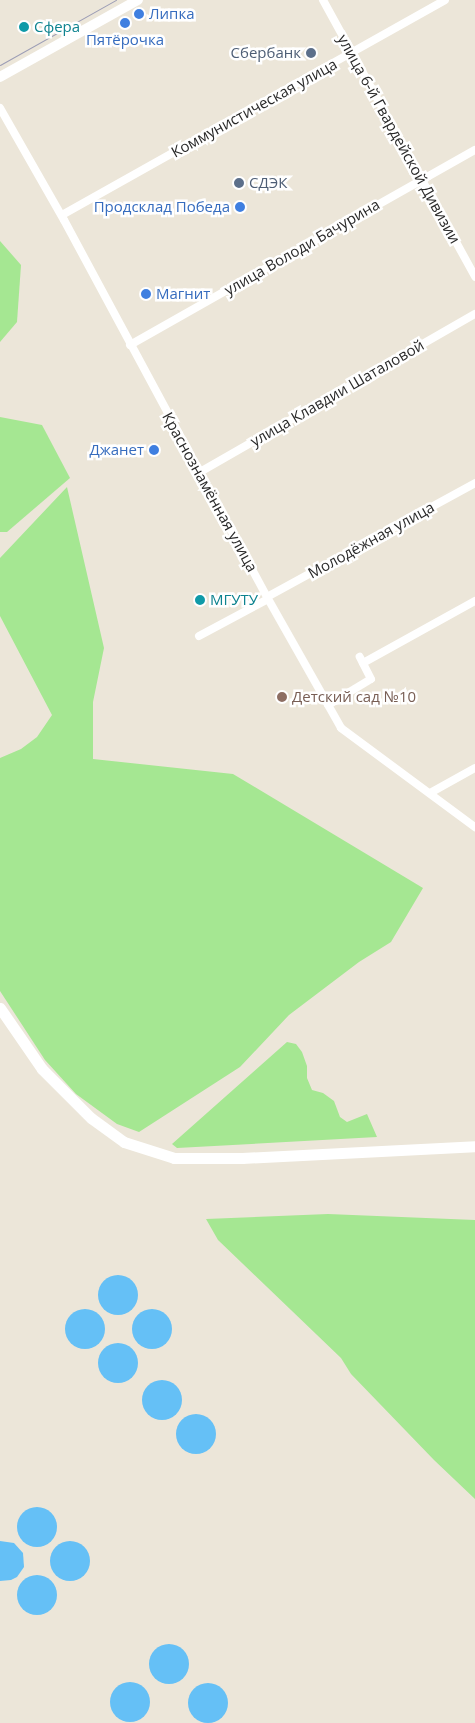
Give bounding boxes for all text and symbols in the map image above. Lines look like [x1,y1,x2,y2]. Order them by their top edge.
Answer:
place label: Липка [149,5,194,23]
marker: Липка [133,8,145,20]
marker: Пятёрочка [119,17,131,29]
place label: Сфера [34,18,80,36]
marker: Сфера [18,21,30,33]
place label: Пятёрочка [86,31,164,49]
street label: улица 6-й Гвардейской Дивизии [334,31,464,247]
place label: Сбербанк [231,44,301,62]
marker: Сбербанк [305,47,317,59]
street label: Коммунистическая улица [168,55,340,161]
place label: СДЭК [249,174,287,192]
marker: СДЭК [233,177,245,189]
street label: улица Володи Бачурина [221,195,383,299]
place label: Продсклад Победа [94,198,230,216]
marker: Продсклад Победа [234,201,246,213]
place label: Магнит [156,285,210,303]
marker: Магнит [140,288,152,300]
street label: улица Клавдии Шаталовой [247,336,427,450]
street label: Краснознамённая улица [159,409,261,575]
place label: Джанет [89,441,144,459]
marker: Джанет [148,444,160,456]
street label: Молодёжная улица [305,498,437,582]
place label: МГУТУ [210,591,258,609]
marker: МГУТУ [194,594,206,606]
place label: Детский сад №10 [292,688,416,706]
marker: Детский сад №10 [276,691,288,703]

